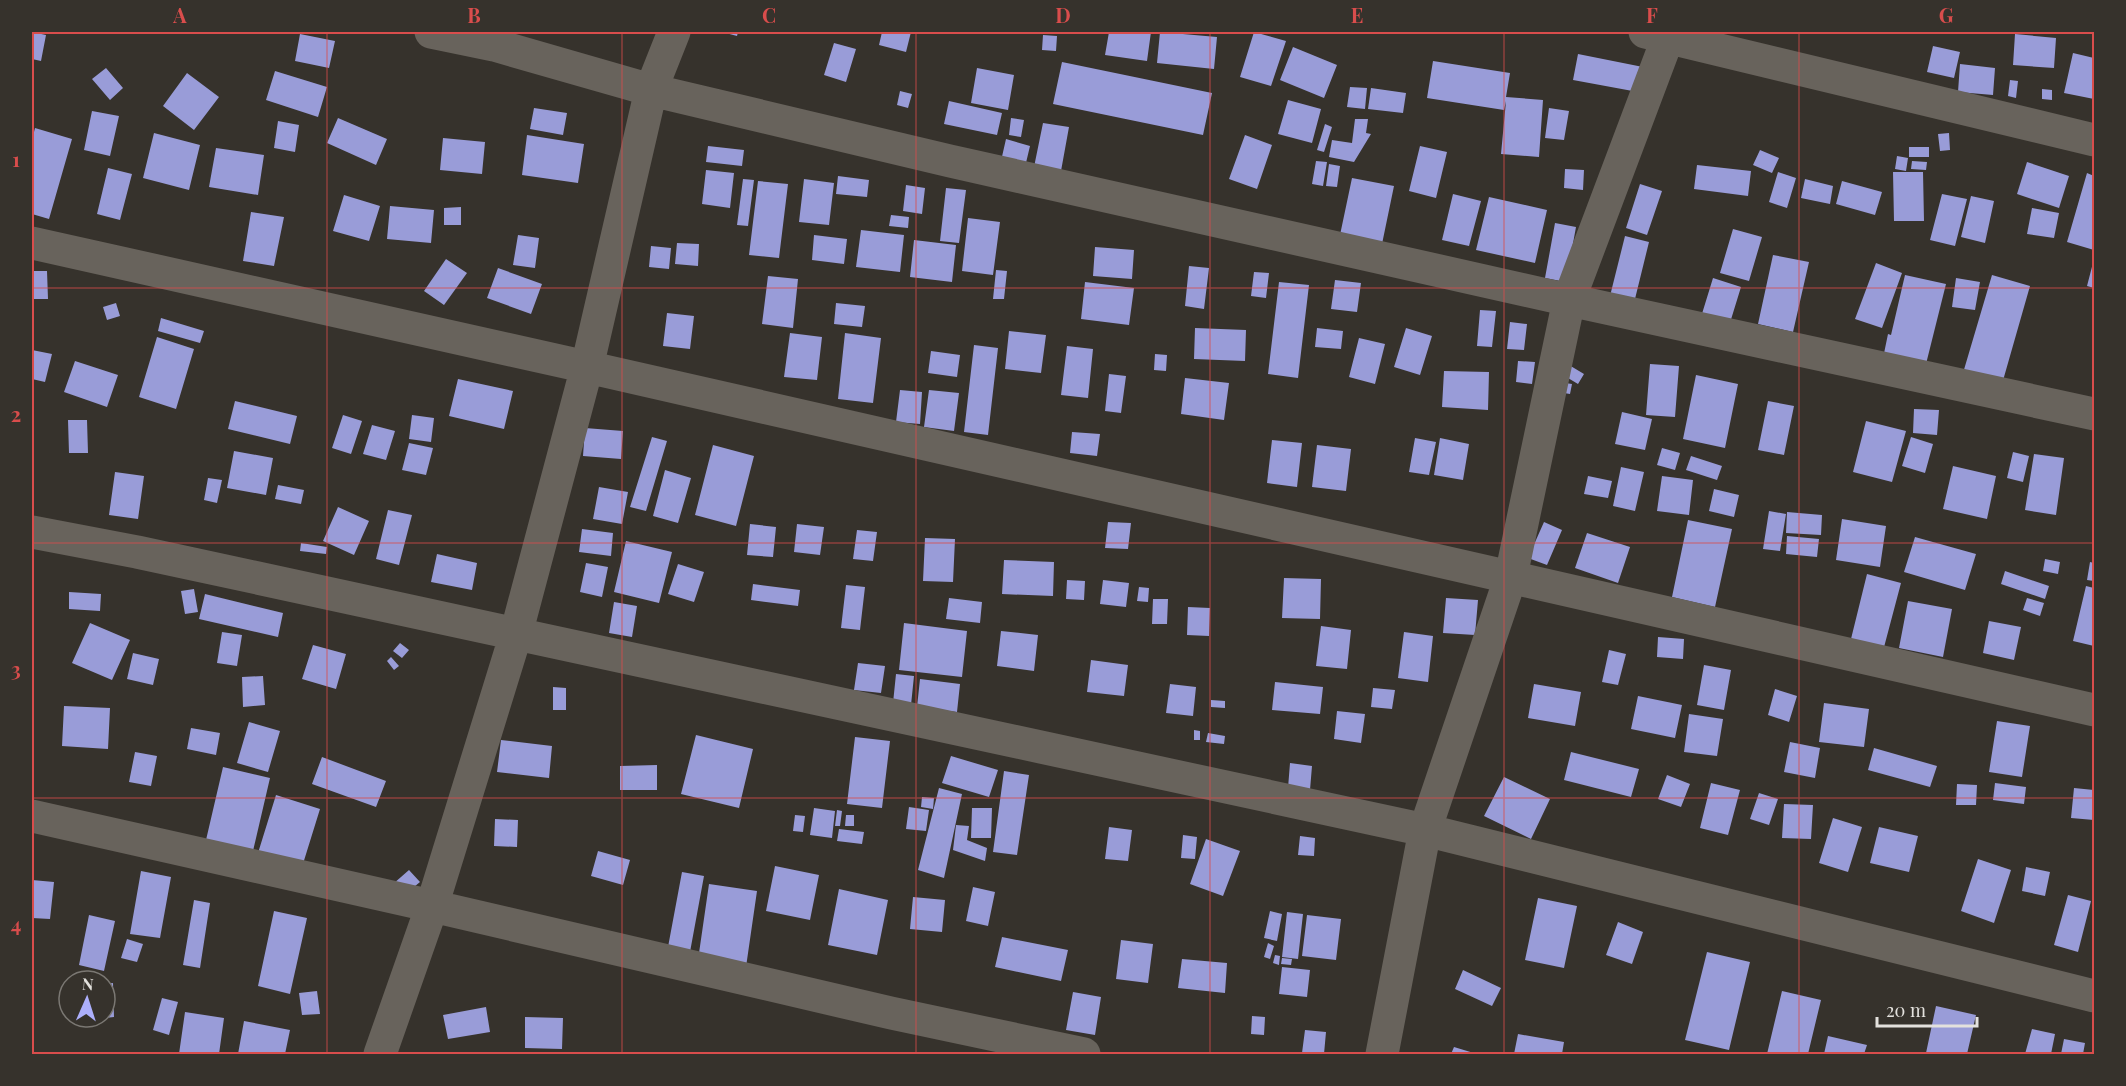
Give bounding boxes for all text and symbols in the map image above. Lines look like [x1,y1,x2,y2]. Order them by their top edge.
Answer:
text: A [172,1,187,28]
text: B [467,1,481,28]
text: C [762,1,776,28]
text: D [1055,1,1071,28]
text: E [1351,1,1363,28]
text: F [1646,1,1658,28]
text: G [1939,1,1954,28]
text: 1 [12,145,20,172]
text: 2 [11,400,21,427]
text: 3 [11,655,21,682]
text: 4 [11,910,21,937]
north arrow [57,969,117,1029]
text: N [81,973,95,994]
scale bar [1877,990,1978,1028]
text: 20 m [1886,998,1926,1022]

